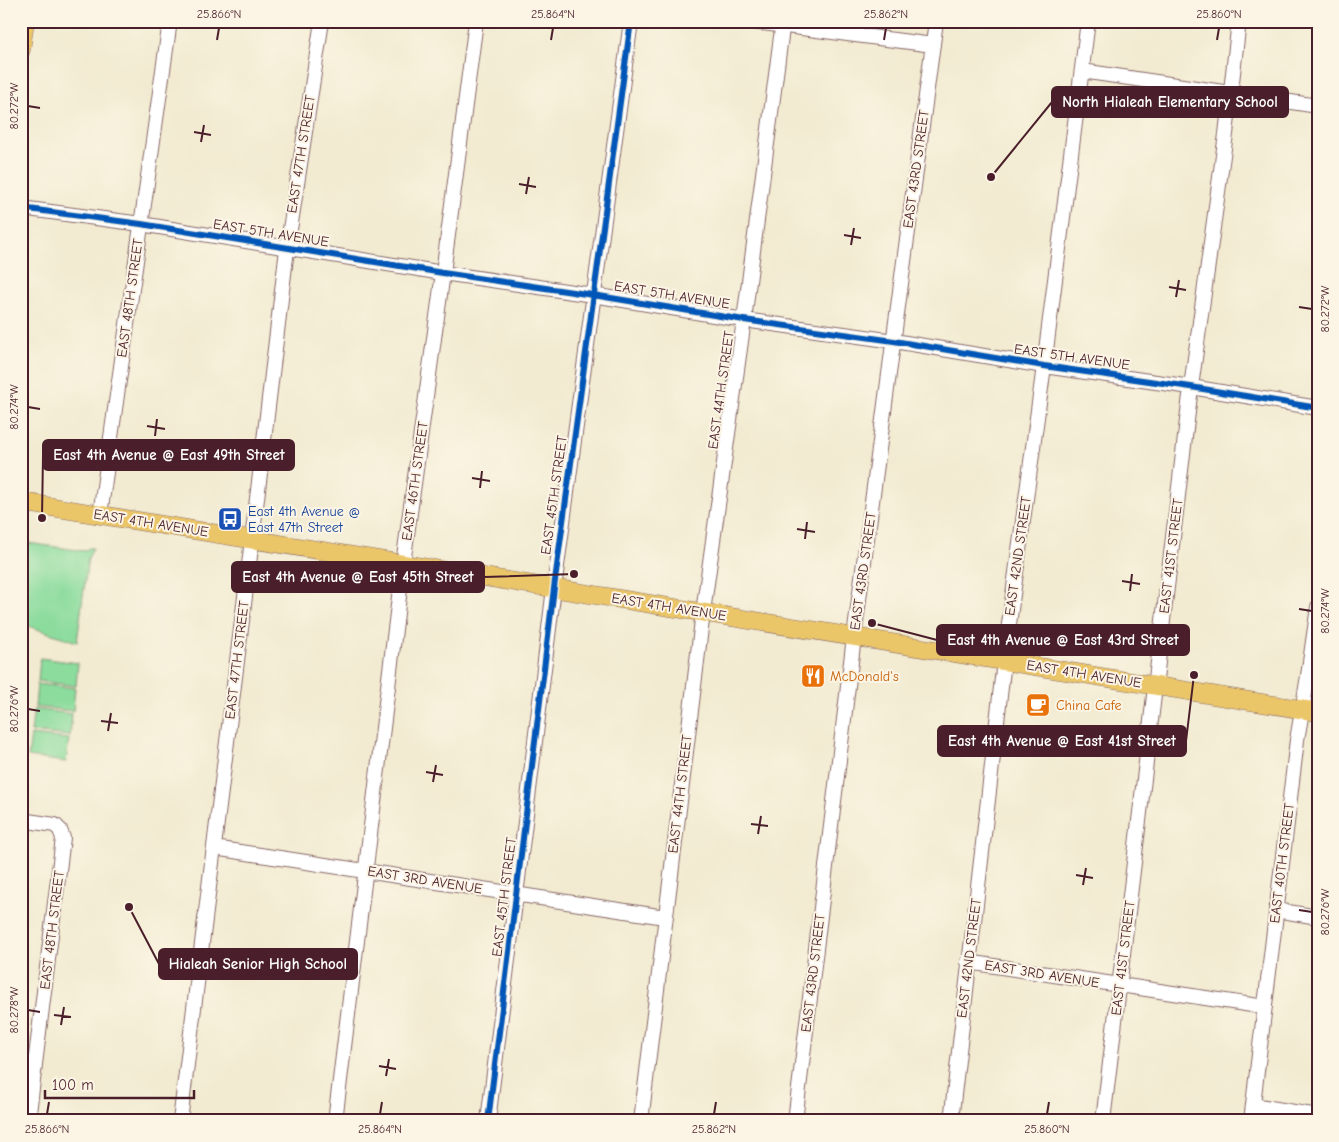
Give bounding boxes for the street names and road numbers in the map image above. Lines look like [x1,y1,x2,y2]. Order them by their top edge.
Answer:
street label: EAST 47TH STREET [283,93,319,214]
street label: EAST 43RD STREET [899,108,933,229]
street label: EAST 5TH AVENUE [212,215,330,251]
street label: EAST 48TH STREET [113,237,147,359]
street label: EAST 5TH AVENUE [613,277,731,313]
street label: EAST 44TH STREET [704,329,738,450]
street label: EAST 5TH AVENUE [1013,340,1131,374]
street label: EAST 46TH STREET [398,420,432,542]
street label: EAST 45TH STREET [537,434,571,556]
street label: EAST 42ND STREET [1001,494,1035,617]
street label: EAST 41ST STREET [1156,497,1187,615]
street label: EAST 4TH AVENUE [92,506,210,540]
street label: EAST 43RD STREET [846,510,880,631]
street label: EAST 4TH AVENUE [610,590,728,624]
street label: EAST 47TH STREET [221,599,253,720]
street label: EAST 4TH AVENUE [1025,657,1143,691]
street label: EAST 44TH STREET [664,733,696,854]
street label: EAST 40TH STREET [1266,801,1298,924]
street label: EAST 45TH STREET [488,836,520,958]
street label: EAST 3RD AVENUE [366,863,484,897]
street label: EAST 48TH STREET [36,869,68,991]
street label: EAST 42ND STREET [953,896,985,1019]
street label: EAST 41ST STREET [1108,899,1139,1017]
street label: EAST 43RD STREET [797,912,829,1033]
street label: EAST 3RD AVENUE [983,957,1101,991]

